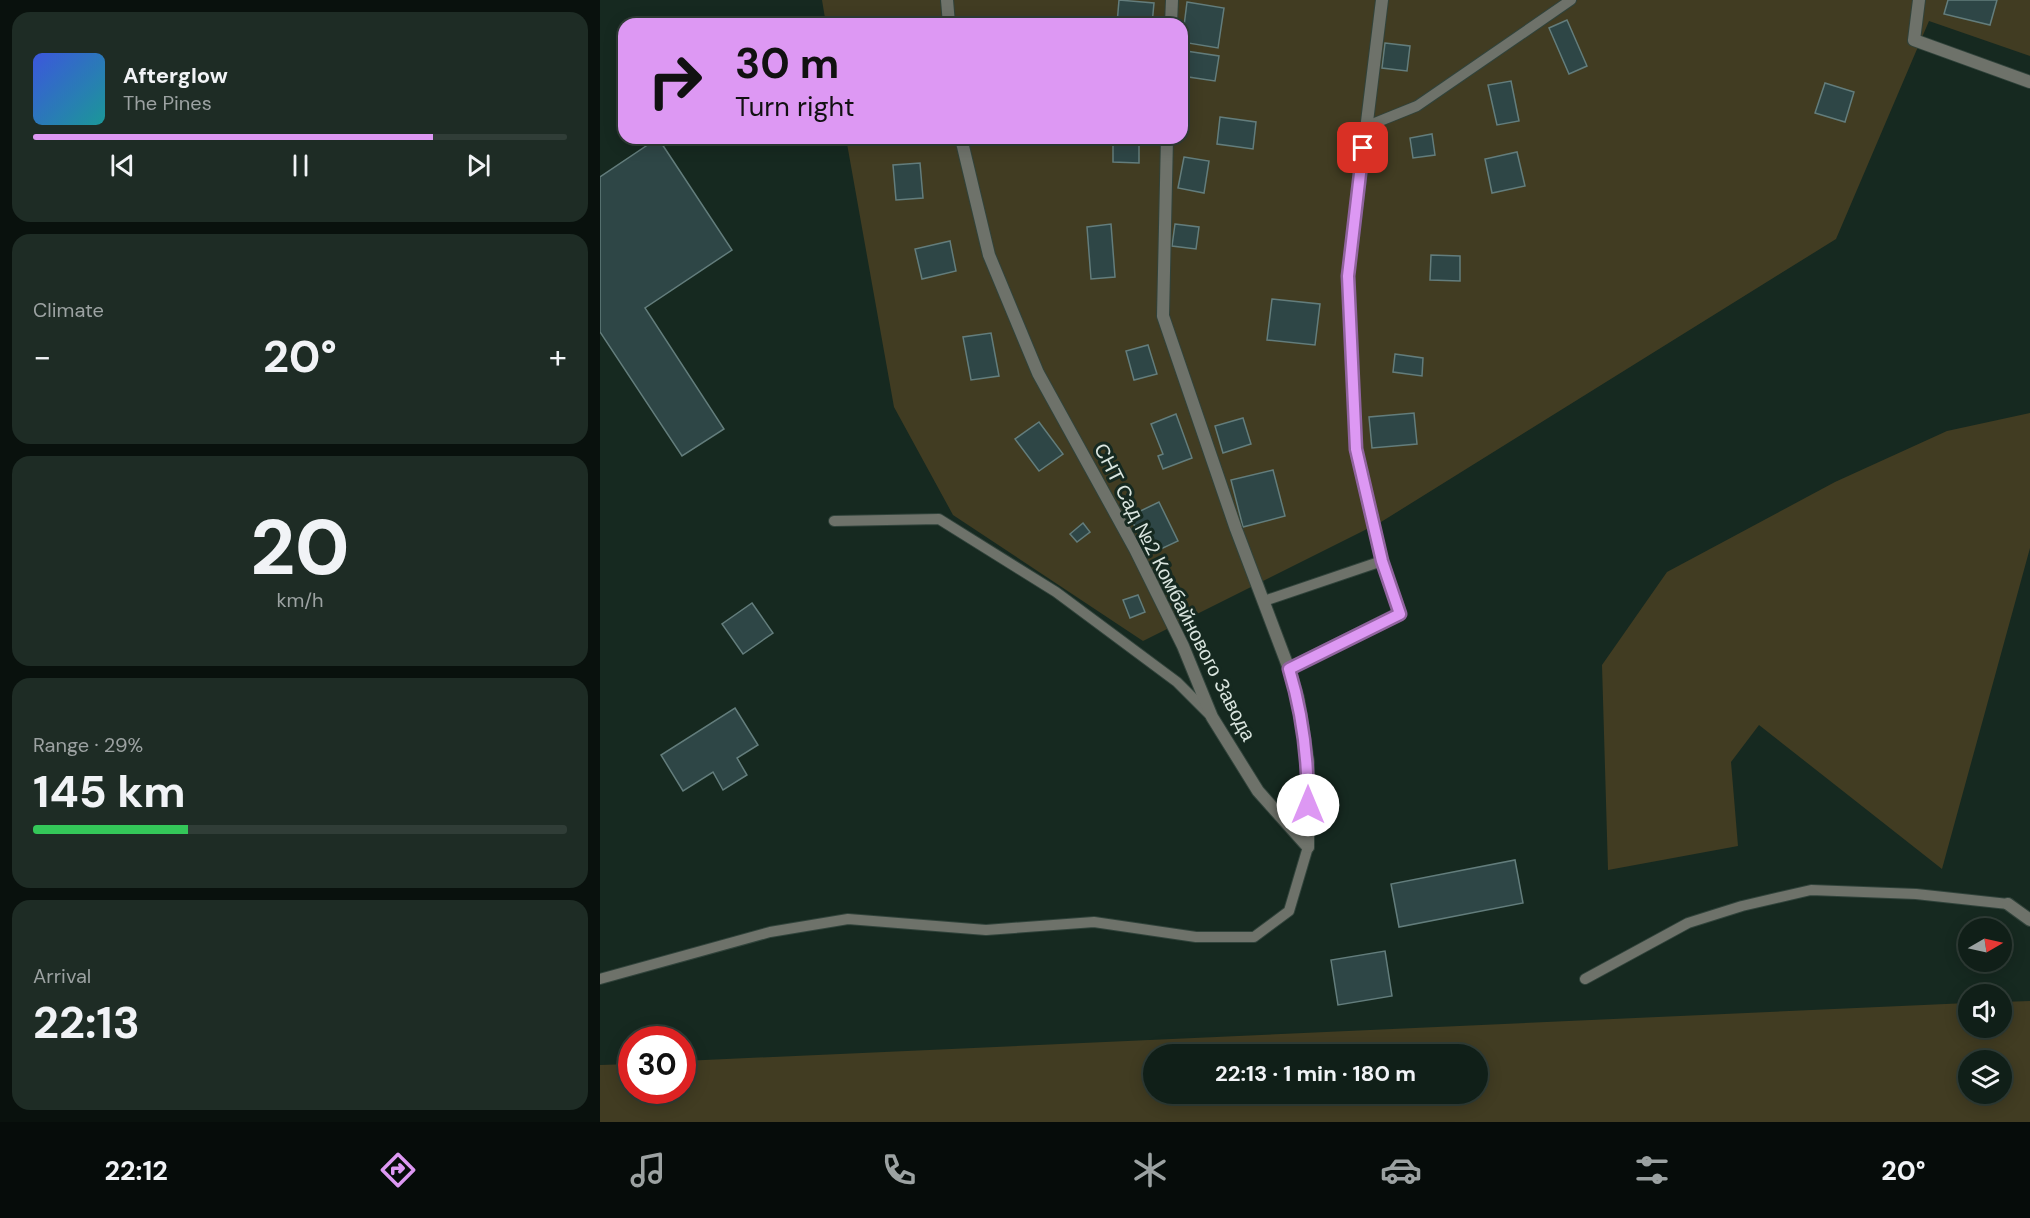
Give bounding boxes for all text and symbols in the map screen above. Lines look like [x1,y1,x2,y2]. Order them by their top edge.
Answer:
text: 30 m [735,36,839,91]
icon: right [636,42,714,120]
text: Afterglow [123,61,228,90]
text: Turn right [735,89,855,124]
text: The Pines [123,90,212,116]
pin [1337,122,1388,173]
icon: arrive [1346,131,1379,164]
icon: previous [106,149,139,182]
icon: pause [284,149,317,182]
icon: next [462,149,495,182]
text: Climate [33,297,104,323]
text: 20° [263,327,337,386]
text: − [33,335,51,378]
text: + [549,335,567,378]
street label: СНТ Сад №2 Комбайнового Завода [1088,439,1262,746]
text: 20 [250,497,350,598]
text: km/h [276,587,324,613]
text: Range · 29% [33,732,143,758]
text: 145 km [33,762,186,821]
position arrow [1276,773,1340,837]
north arrow [1958,918,2012,972]
map controls [1958,918,2012,1104]
text: Arrival [33,963,91,989]
button: sound [1958,984,2012,1038]
text: 22:13 [33,993,140,1052]
speed limit sign: 30 [618,1026,696,1104]
button: layers [1958,1050,2012,1104]
text: 22:13 · 1 min · 180 m [1215,1059,1416,1088]
icon: directions [377,1149,419,1191]
icon: music [627,1149,669,1191]
icon: phone [878,1149,920,1191]
icon: climate [1129,1149,1171,1191]
icon: car [1380,1149,1422,1191]
icon: filters [1631,1149,1673,1191]
text: 22:12 [104,1153,168,1188]
text: 20° [1881,1153,1926,1188]

